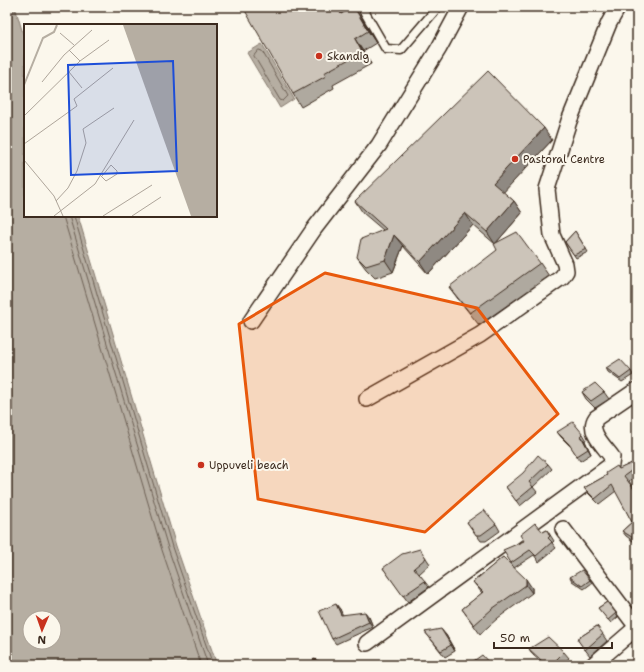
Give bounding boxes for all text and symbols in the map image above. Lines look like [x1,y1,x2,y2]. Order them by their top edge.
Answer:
inset map [24,24,217,217]
place label: Skandig [327,49,369,64]
marker: Skandig [314,51,324,61]
place label: Pastoral Centre [523,152,605,167]
marker: Pastoral Centre [510,154,520,164]
place label: Uppuveli beach [209,458,289,473]
marker: Uppuveli beach [196,460,206,470]
north arrow [22,610,62,650]
scale bar [494,624,612,650]
text: 50 m [500,630,530,646]
text: N [37,632,46,647]

